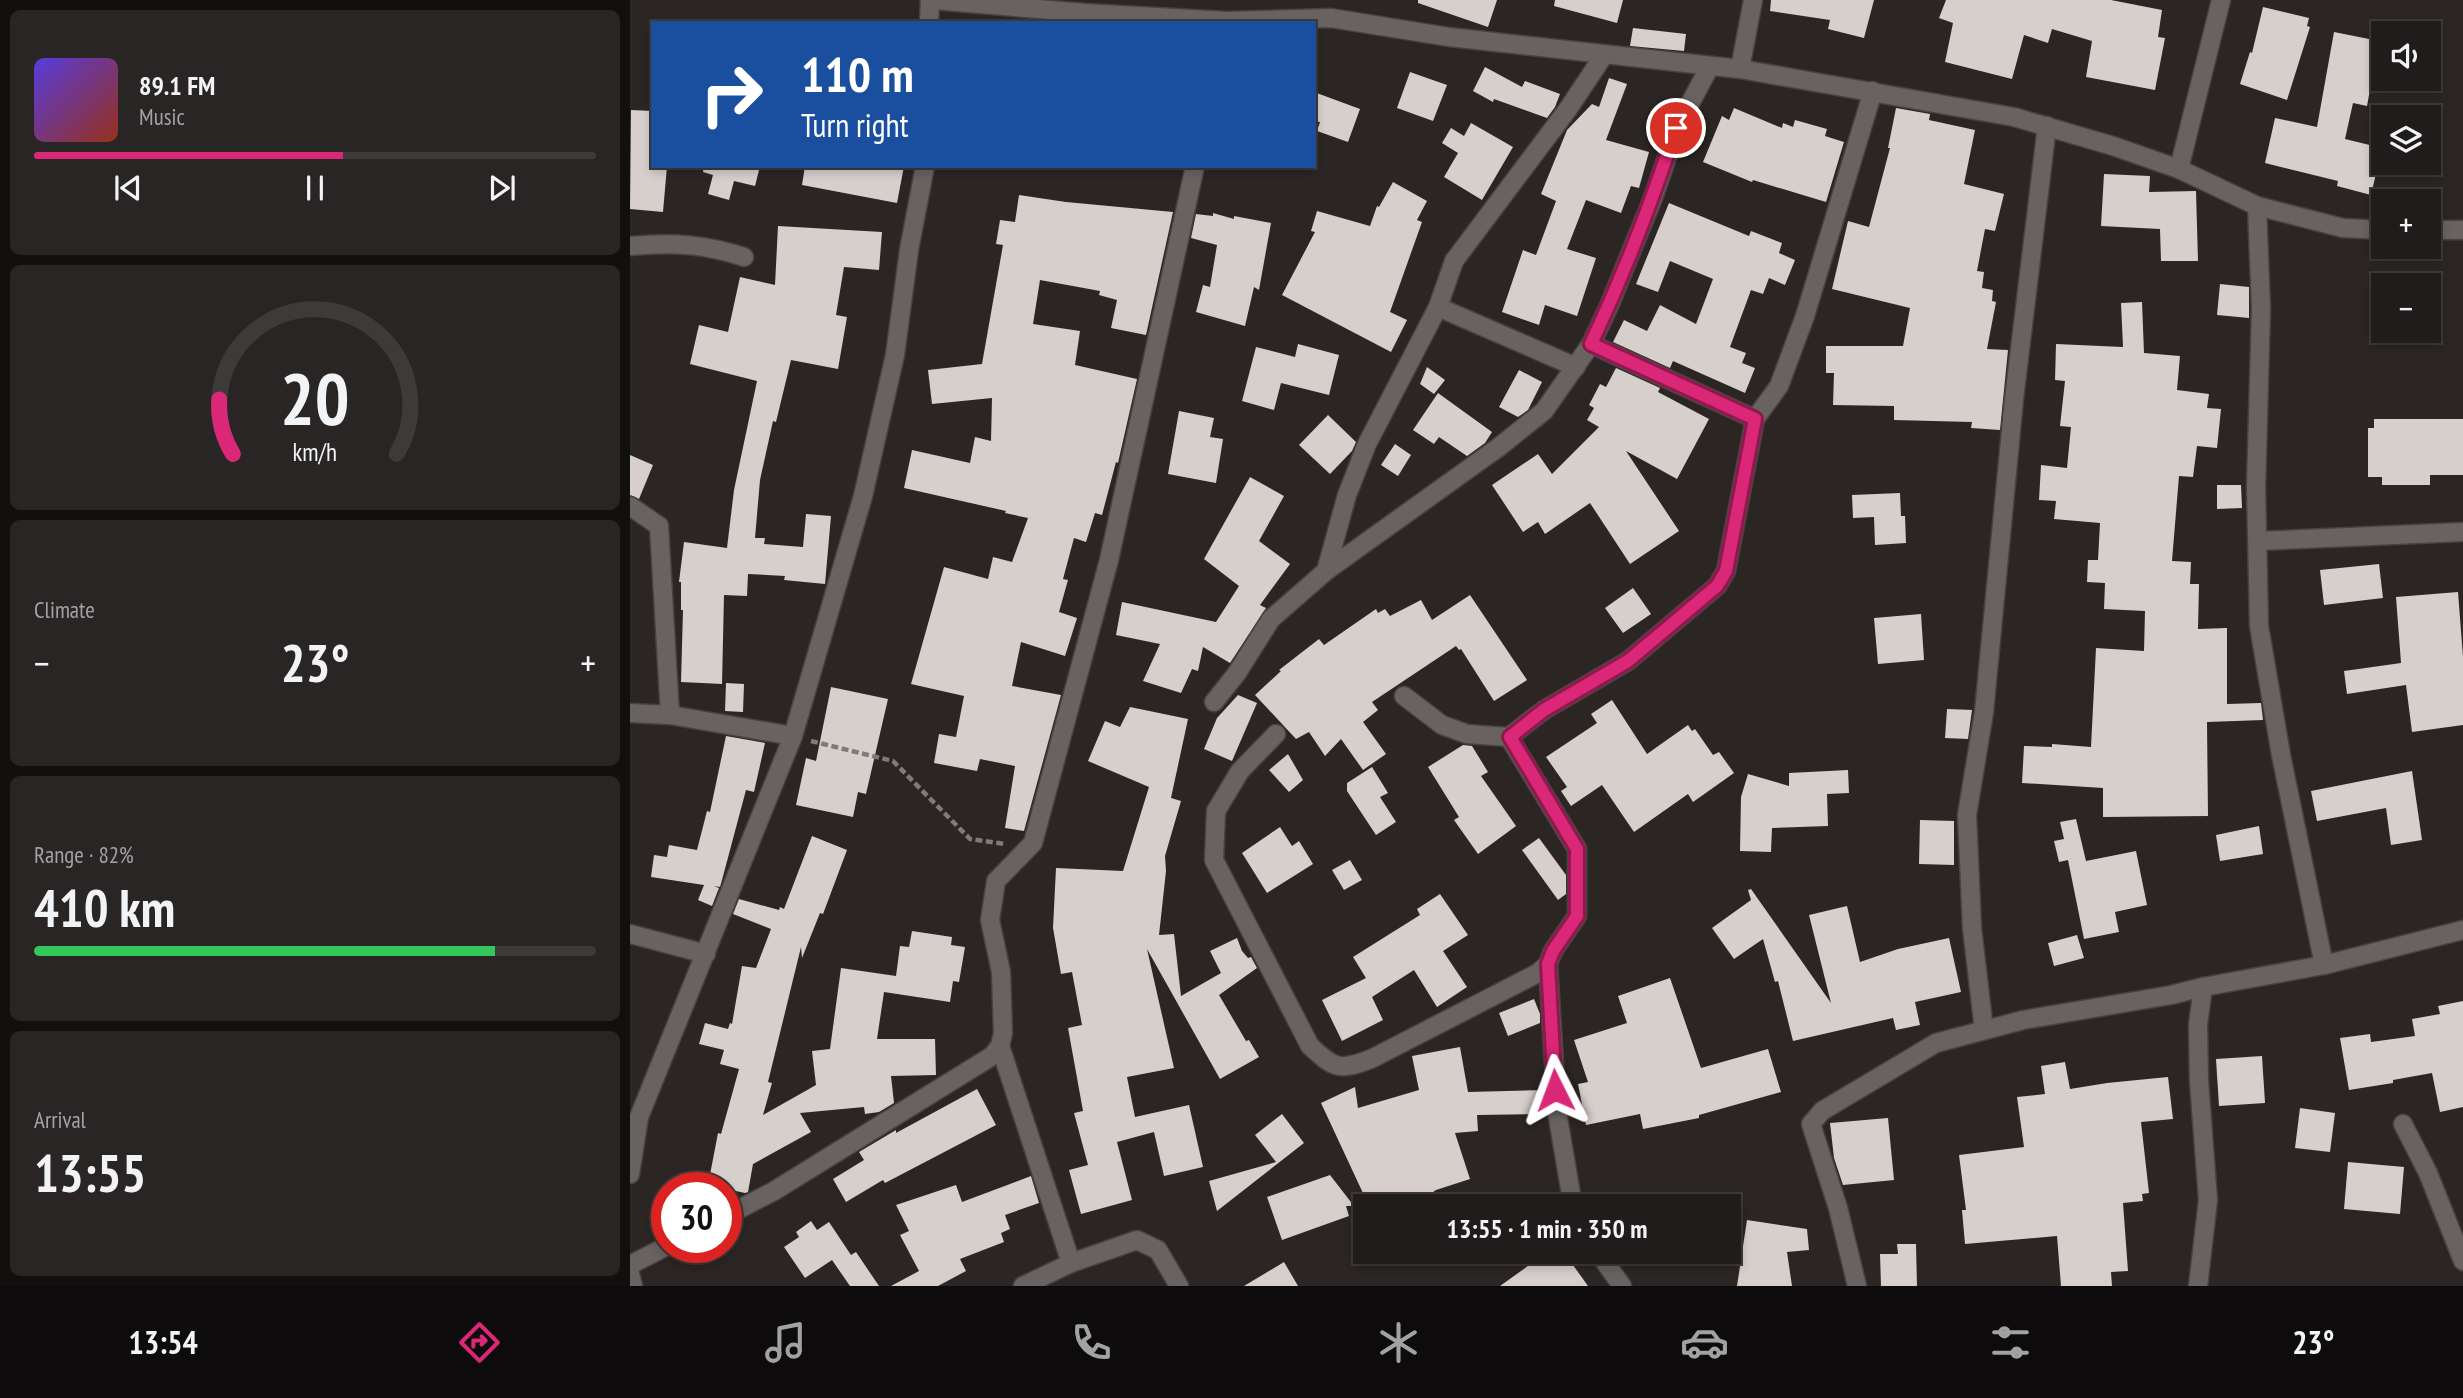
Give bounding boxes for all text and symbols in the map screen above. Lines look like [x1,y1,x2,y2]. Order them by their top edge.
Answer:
map controls [2371,21,2441,343]
button: sound [2371,21,2441,91]
text: 110 m [801,42,914,106]
icon: right [686,49,777,140]
text: 89.1 FM [139,69,215,102]
pin [1646,98,1706,158]
text: Music [139,102,185,131]
text: Turn right [801,104,909,146]
button: layers [2371,105,2441,175]
icon: arrive [1657,109,1695,147]
icon: previous [109,169,147,207]
icon: pause [296,169,334,207]
icon: next [483,169,521,207]
button: + [2371,189,2441,259]
button: − [2371,273,2441,343]
text: 20 [280,350,350,444]
text: km/h [293,436,337,468]
text: Climate [34,595,95,624]
text: 23° [281,629,349,696]
text: − [34,638,50,687]
text: + [580,638,596,687]
text: Range · 82% [34,840,134,869]
text: 410 km [34,874,175,941]
position arrow [1518,1053,1592,1127]
text: Arrival [34,1105,86,1134]
text: 13:55 [34,1139,146,1206]
speed limit sign: 30 [651,1172,742,1263]
text: 13:55 · 1 min · 350 m [1447,1212,1647,1245]
icon: directions [455,1318,504,1367]
icon: music [761,1318,810,1367]
icon: phone [1067,1318,1116,1367]
icon: climate [1374,1318,1423,1367]
icon: car [1680,1318,1729,1367]
icon: filters [1986,1318,2035,1367]
text: 13:54 [129,1321,198,1363]
text: 23° [2292,1321,2334,1363]

